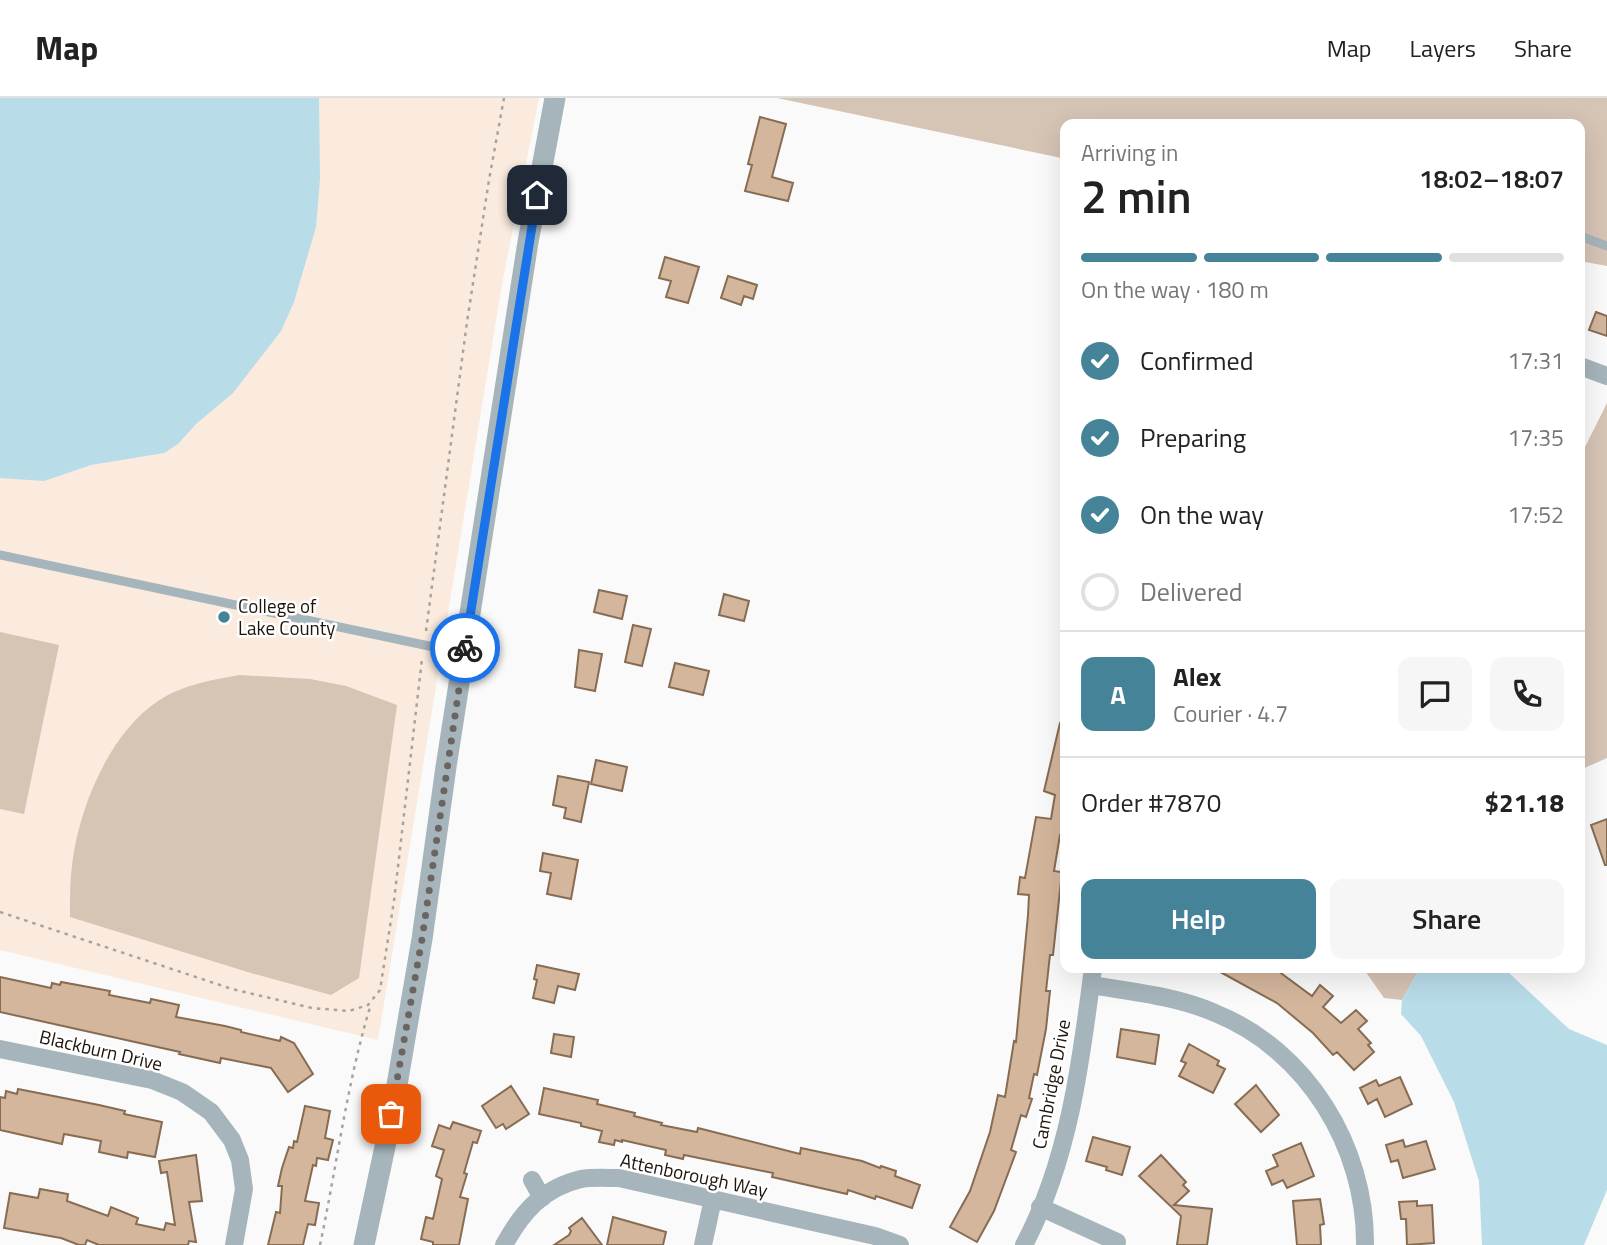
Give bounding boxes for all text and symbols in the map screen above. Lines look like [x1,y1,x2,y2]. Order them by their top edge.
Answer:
text: Map [35,23,98,73]
text: Map [1327,30,1372,66]
text: Layers [1410,30,1476,66]
text: Share [1514,30,1572,66]
text: Arriving in [1081,135,1178,170]
text: 18:02–18:07 [1419,159,1564,198]
text: 2 min [1081,161,1192,231]
pin [507,165,567,225]
icon: home [518,176,556,214]
text: On the way · 180 m [1081,272,1269,307]
text: Confirmed [1140,341,1254,380]
icon: check [1081,342,1119,380]
text: 17:31 [1507,343,1564,378]
text: Preparing [1140,418,1246,457]
icon: check [1081,419,1119,457]
text: 17:35 [1507,420,1564,455]
text: On the way [1140,495,1264,534]
icon: check [1081,496,1119,534]
text: 17:52 [1507,497,1564,532]
text: Delivered [1140,572,1243,611]
place label: College of Lake County [238,591,336,642]
marker: College of Lake County [216,609,232,625]
courier [430,613,500,683]
icon: bike [446,629,484,667]
text: Alex [1173,657,1221,696]
button: chat [1398,657,1472,731]
button: phone [1490,657,1564,731]
text: A [1110,675,1126,714]
text: Courier · 4.7 [1173,696,1288,731]
text: Order #7870 [1081,783,1221,822]
text: $21.18 [1485,783,1564,822]
button: Help [1081,879,1316,959]
button: Share [1330,879,1564,959]
street label: Cambridge Drive [1024,1017,1077,1151]
street label: Blackburn Drive [37,1021,166,1078]
pin [361,1084,421,1144]
icon: bag [372,1095,410,1133]
street label: Attenborough Way [618,1145,770,1204]

